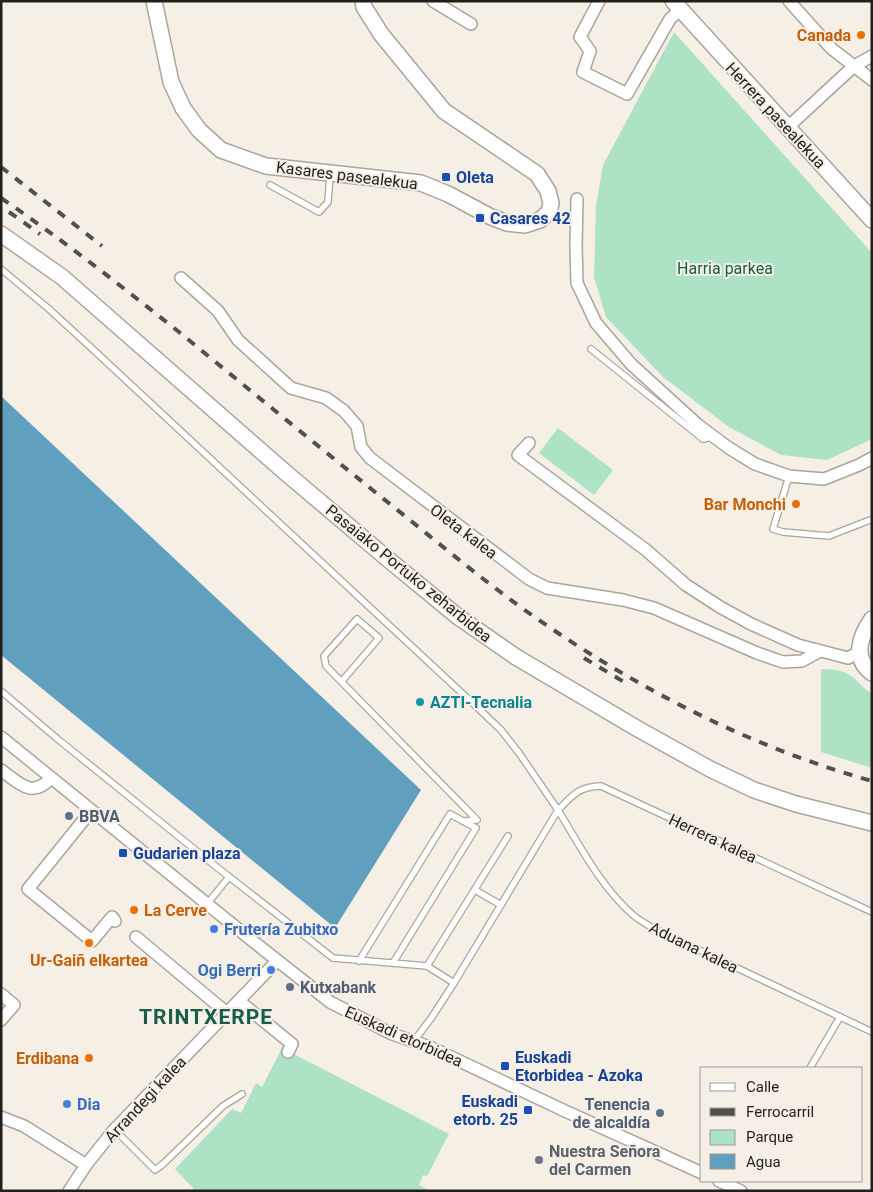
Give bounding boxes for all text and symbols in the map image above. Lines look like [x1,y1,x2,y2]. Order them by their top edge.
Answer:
place label: Canada [797,26,851,45]
marker: Canada [855,29,867,41]
street label: Herrera pasealekua [722,58,830,172]
street label: Kasares pasealekua [275,157,419,194]
place label: Oleta [456,168,494,187]
marker: Oleta [440,171,452,183]
place label: Casares 42 [490,209,571,228]
marker: Casares 42 [474,212,486,224]
park label: Harria parkea [677,259,773,278]
place label: Bar Monchi [704,495,786,514]
marker: Bar Monchi [790,498,802,510]
street label: Oleta kalea [426,500,501,563]
street label: Pasaiako Portuko zeharbidea [322,501,495,646]
place label: AZTI-Tecnalia [430,693,533,712]
marker: AZTI-Tecnalia [414,696,426,708]
place label: BBVA [79,807,120,826]
marker: BBVA [63,810,75,822]
street label: Herrera kalea [666,810,760,867]
place label: Gudarien plaza [133,844,241,863]
marker: Gudarien plaza [117,847,129,859]
place label: La Cerve [144,901,207,920]
marker: La Cerve [128,904,140,916]
street label: Aduana kalea [646,918,741,977]
place label: Frutería Zubitxo [224,920,338,939]
marker: Frutería Zubitxo [208,923,220,935]
marker: Ur-Gaiñ elkartea [83,937,95,949]
place label: Ur-Gaiñ elkartea [30,951,149,970]
place label: Ogi Berri [198,961,261,980]
marker: Ogi Berri [265,964,277,976]
place label: Kutxabank [300,978,377,997]
marker: Kutxabank [284,981,296,993]
street label: Euskadi etorbidea [342,1002,466,1071]
district label: TRINTXERPE [139,1005,273,1029]
place label: Euskadi Etorbidea - Azoka [515,1048,643,1085]
place label: Erdibana [16,1049,79,1068]
marker: Erdibana [83,1052,95,1064]
street label: Arrandegi kalea [101,1052,190,1146]
marker: Euskadi Etorbidea - Azoka [499,1060,511,1072]
legend [700,1067,863,1182]
text: Calle [746,1078,779,1096]
place label: Euskadi etorb. 25 [453,1092,518,1129]
place label: Dia [77,1095,101,1114]
place label: Tenencia de alcaldía [573,1095,650,1132]
marker: Dia [61,1098,73,1110]
text: Ferrocarril [746,1103,814,1121]
marker: Euskadi etorb. 25 [522,1104,534,1116]
marker: Tenencia de alcaldía [654,1107,666,1119]
text: Parque [746,1128,793,1146]
place label: Nuestra Señora del Carmen [549,1142,661,1179]
text: Agua [746,1153,781,1171]
marker: Nuestra Señora del Carmen [533,1154,545,1166]

